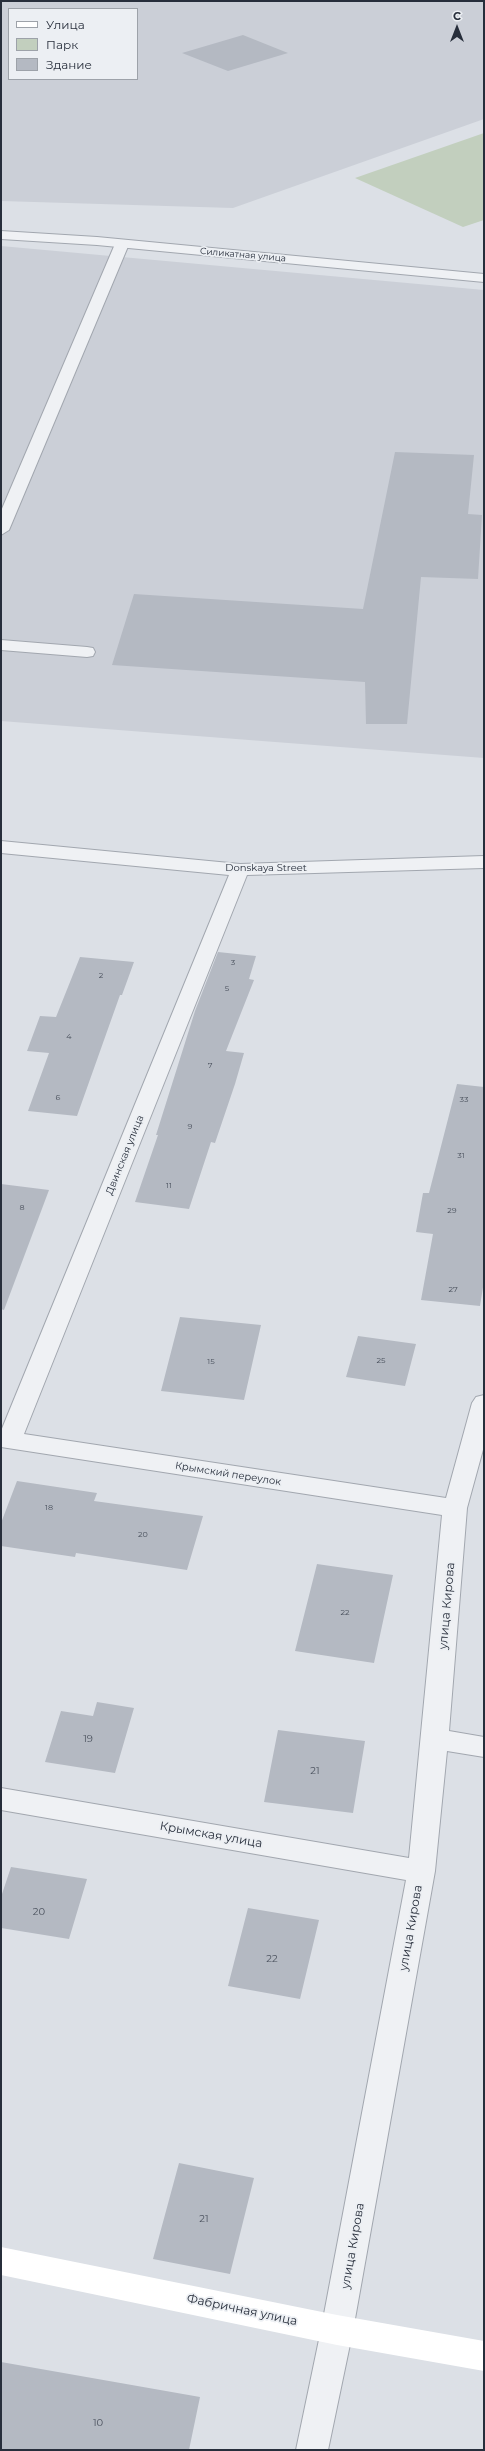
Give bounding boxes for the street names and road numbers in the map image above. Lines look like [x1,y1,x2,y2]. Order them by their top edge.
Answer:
street label: Силикатная улица [199,246,287,264]
street label: Donskaya Street [225,862,307,874]
street label: Двинская улица [104,1113,146,1197]
street label: Крымский переулок [174,1460,282,1488]
street label: улица Кирова [436,1562,458,1650]
street label: Крымская улица [159,1819,263,1851]
street label: улица Кирова [396,1884,426,1972]
street label: улица Кирова [338,2202,368,2290]
street label: Фабричная улица [185,2291,299,2329]

